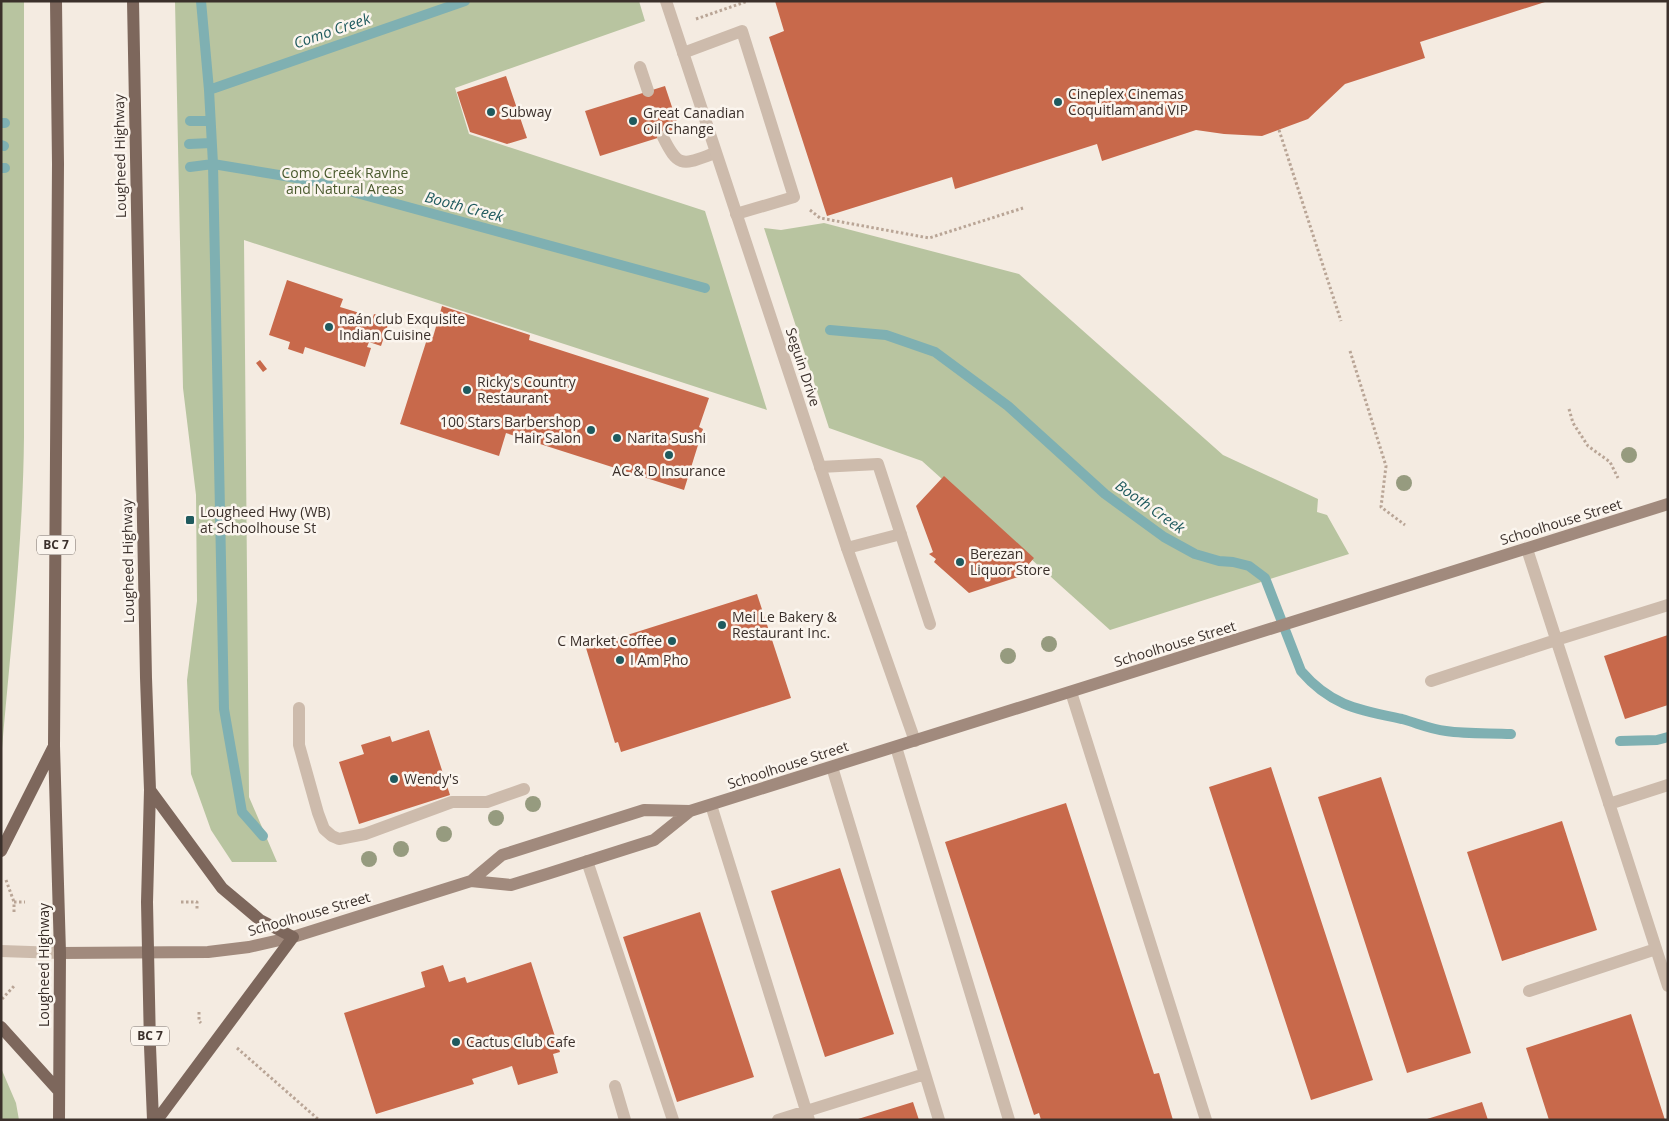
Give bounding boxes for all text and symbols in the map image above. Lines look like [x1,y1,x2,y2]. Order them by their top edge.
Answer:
water label: Como Creek [291,7,373,52]
place label: Cineplex Cinemas Coquitlam and VIP [1068,84,1188,119]
street label: Lougheed Highway [109,93,130,218]
marker: Cineplex Cinemas Coquitlam and VIP [1052,96,1064,108]
place label: Subway [501,102,552,121]
place label: Great Canadian Oil Change [643,103,745,138]
marker: Subway [485,106,497,118]
marker: Great Canadian Oil Change [627,115,639,127]
park label: Como Creek Ravine and Natural Areas [282,163,409,198]
water label: Booth Creek [423,186,506,226]
place label: naán club Exquisite Indian Cuisine [339,309,465,344]
marker: naán club Exquisite Indian Cuisine [323,321,335,333]
street label: Seguin Drive [782,325,825,409]
place label: Ricky's Country Restaurant [477,372,577,407]
marker: Ricky's Country Restaurant [461,384,473,396]
place label: 100 Stars Barbershop Hair Salon [440,412,581,447]
marker: 100 Stars Barbershop Hair Salon [585,424,597,436]
place label: Narita Sushi [627,428,706,447]
marker: Narita Sushi [611,432,623,444]
marker: AC & D Insurance [663,449,675,461]
place label: AC & D Insurance [612,461,726,480]
water label: Booth Creek [1112,475,1190,538]
street label: Schoolhouse Street [1498,494,1624,549]
street label: Lougheed Highway [117,498,138,623]
place label: Lougheed Hwy (WB) at Schoolhouse St [200,502,330,537]
marker: Lougheed Hwy (WB) at Schoolhouse St [184,514,196,526]
road number: BC 7 [37,536,75,554]
place label: Berezan Liquor Store [970,544,1051,579]
marker: Berezan Liquor Store [954,556,966,568]
place label: Mei Le Bakery & Restaurant Inc. [732,607,838,642]
street label: Schoolhouse Street [1112,616,1238,671]
marker: Mei Le Bakery & Restaurant Inc. [716,619,728,631]
place label: C Market Coffee [557,631,662,650]
marker: C Market Coffee [666,635,678,647]
place label: I Am Pho [630,650,688,669]
marker: I Am Pho [614,654,626,666]
street label: Schoolhouse Street [725,736,851,793]
place label: Wendy's [404,769,459,788]
marker: Wendy's [388,773,400,785]
street label: Schoolhouse Street [246,887,372,940]
street label: Lougheed Highway [34,902,53,1027]
road number: BC 7 [131,1026,169,1046]
place label: Cactus Club Cafe [466,1032,576,1051]
marker: Cactus Club Cafe [450,1036,462,1048]

